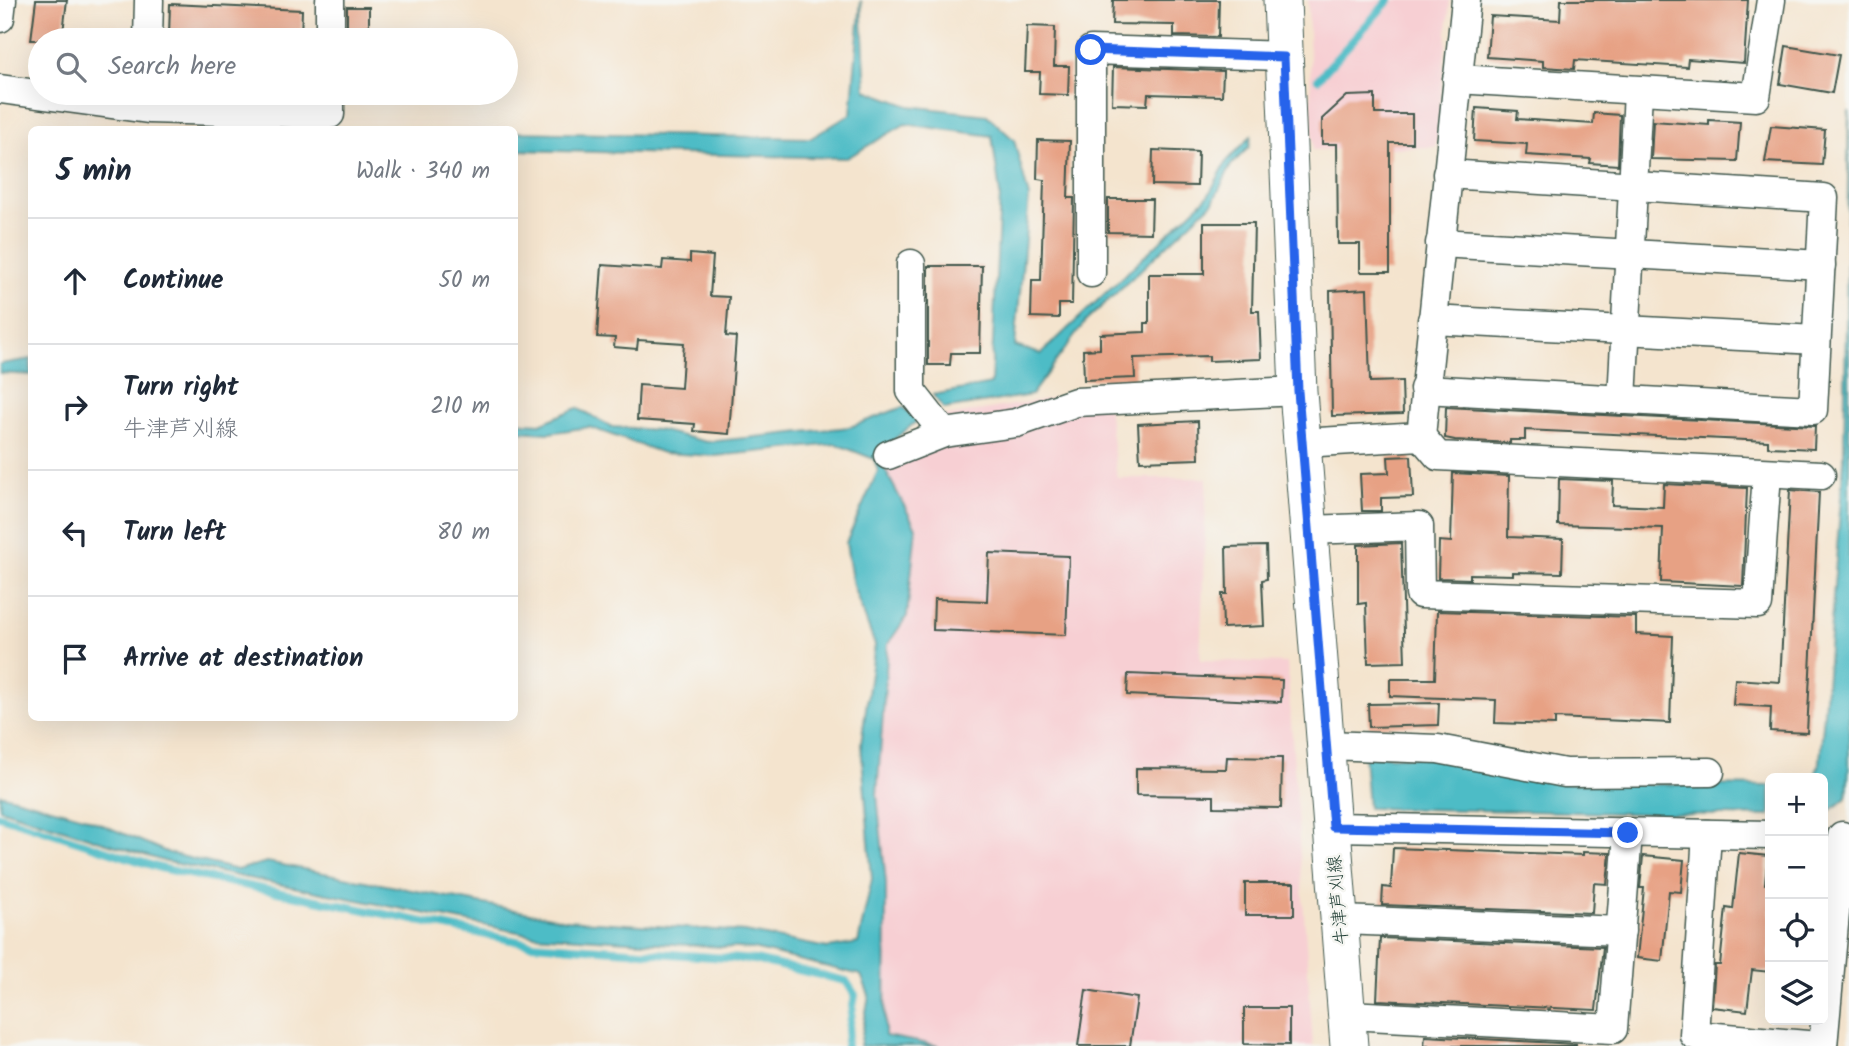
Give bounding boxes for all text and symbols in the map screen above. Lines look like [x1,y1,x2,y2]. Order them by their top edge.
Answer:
search box [28,28,518,105]
route start [1075,34,1106,65]
text: Search here [108,46,236,88]
icon: search [52,48,90,86]
text: 5 min [56,148,132,196]
text: Walk · 340 m [356,154,490,190]
text: Continue [123,260,224,302]
icon: ahead [56,262,94,300]
text: 50 m [439,263,490,299]
text: Turn right [123,367,239,409]
icon: right [56,388,94,426]
text: 210 m [430,389,490,425]
text: 牛津芦刈線 [123,412,238,448]
text: Turn left [123,512,226,554]
icon: left [56,514,94,552]
text: 80 m [437,515,490,551]
text: Arrive at destination [123,638,363,680]
icon: arrive [56,640,94,678]
map controls [1765,773,1828,1025]
button: + [1765,773,1828,836]
route end [1612,817,1643,848]
button: − [1765,836,1828,899]
street label: 牛津芦刈線 [1321,854,1357,946]
button: locate [1765,899,1828,962]
button: layers [1765,962,1828,1025]

